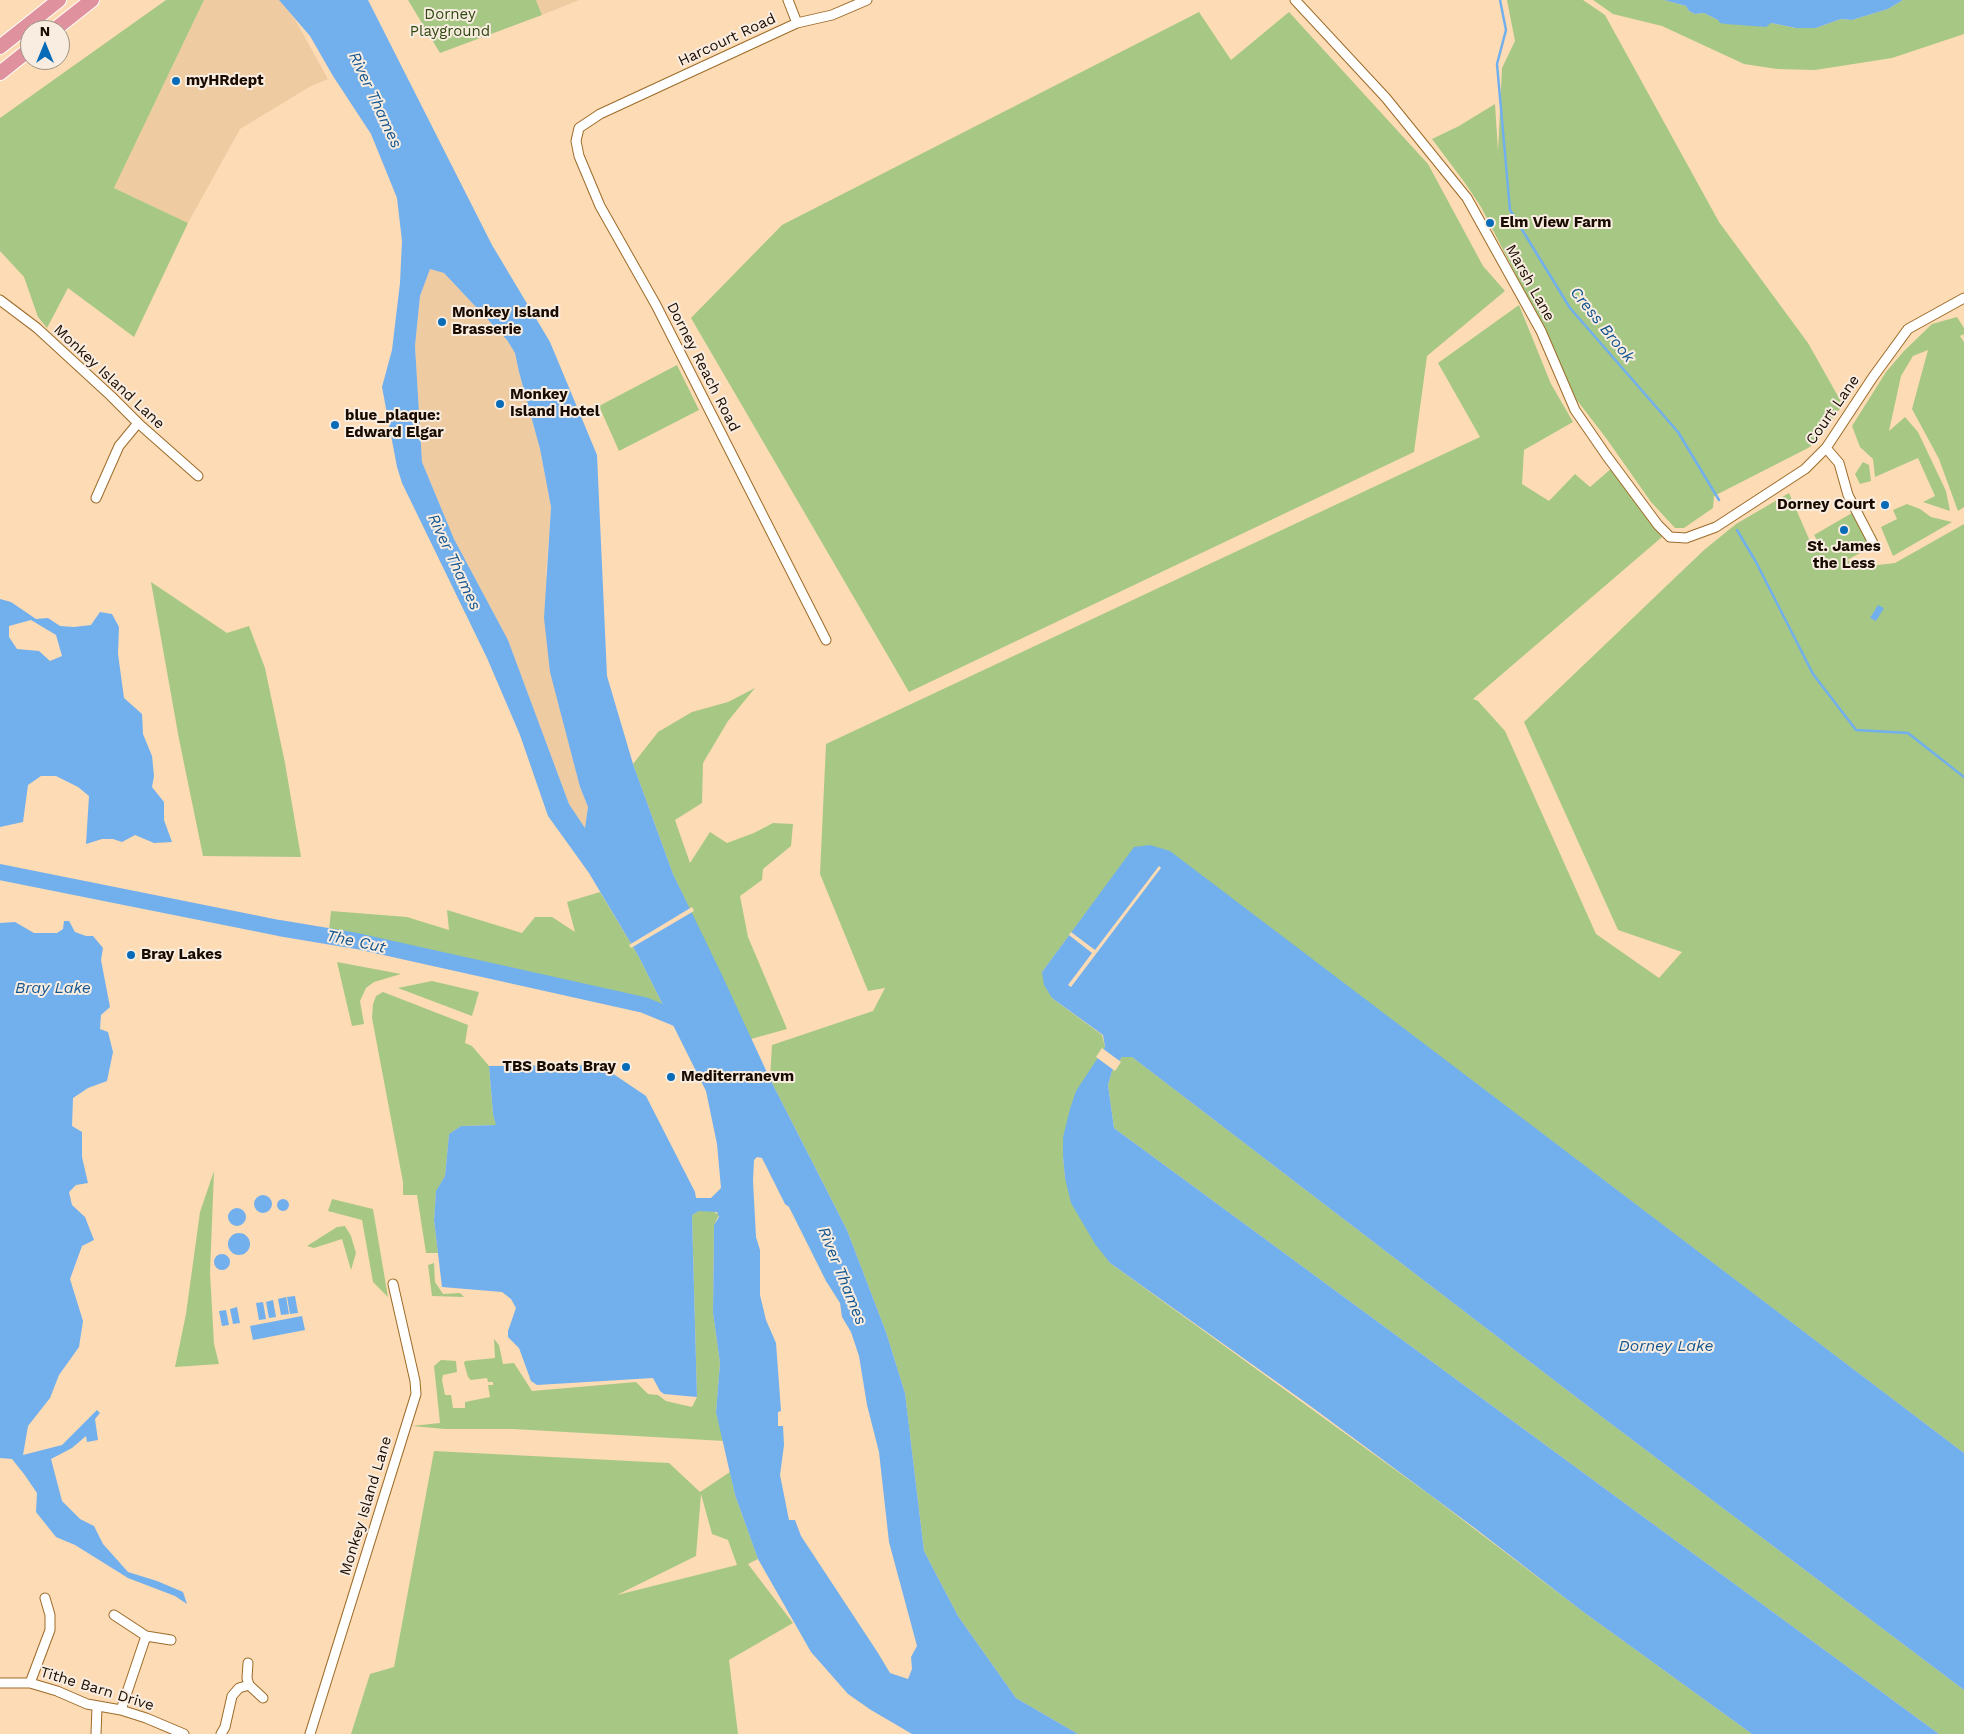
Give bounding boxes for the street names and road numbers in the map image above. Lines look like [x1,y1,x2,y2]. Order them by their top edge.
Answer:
street label: Harcourt Road [675,10,779,70]
street label: Marsh Lane [1502,242,1558,324]
street label: Dorney Reach Road [663,299,743,435]
street label: Monkey Island Lane [50,321,168,433]
street label: Court Lane [1802,372,1864,448]
street label: Monkey Island Lane [336,1434,396,1578]
street label: Tithe Barn Drive [38,1663,156,1715]

